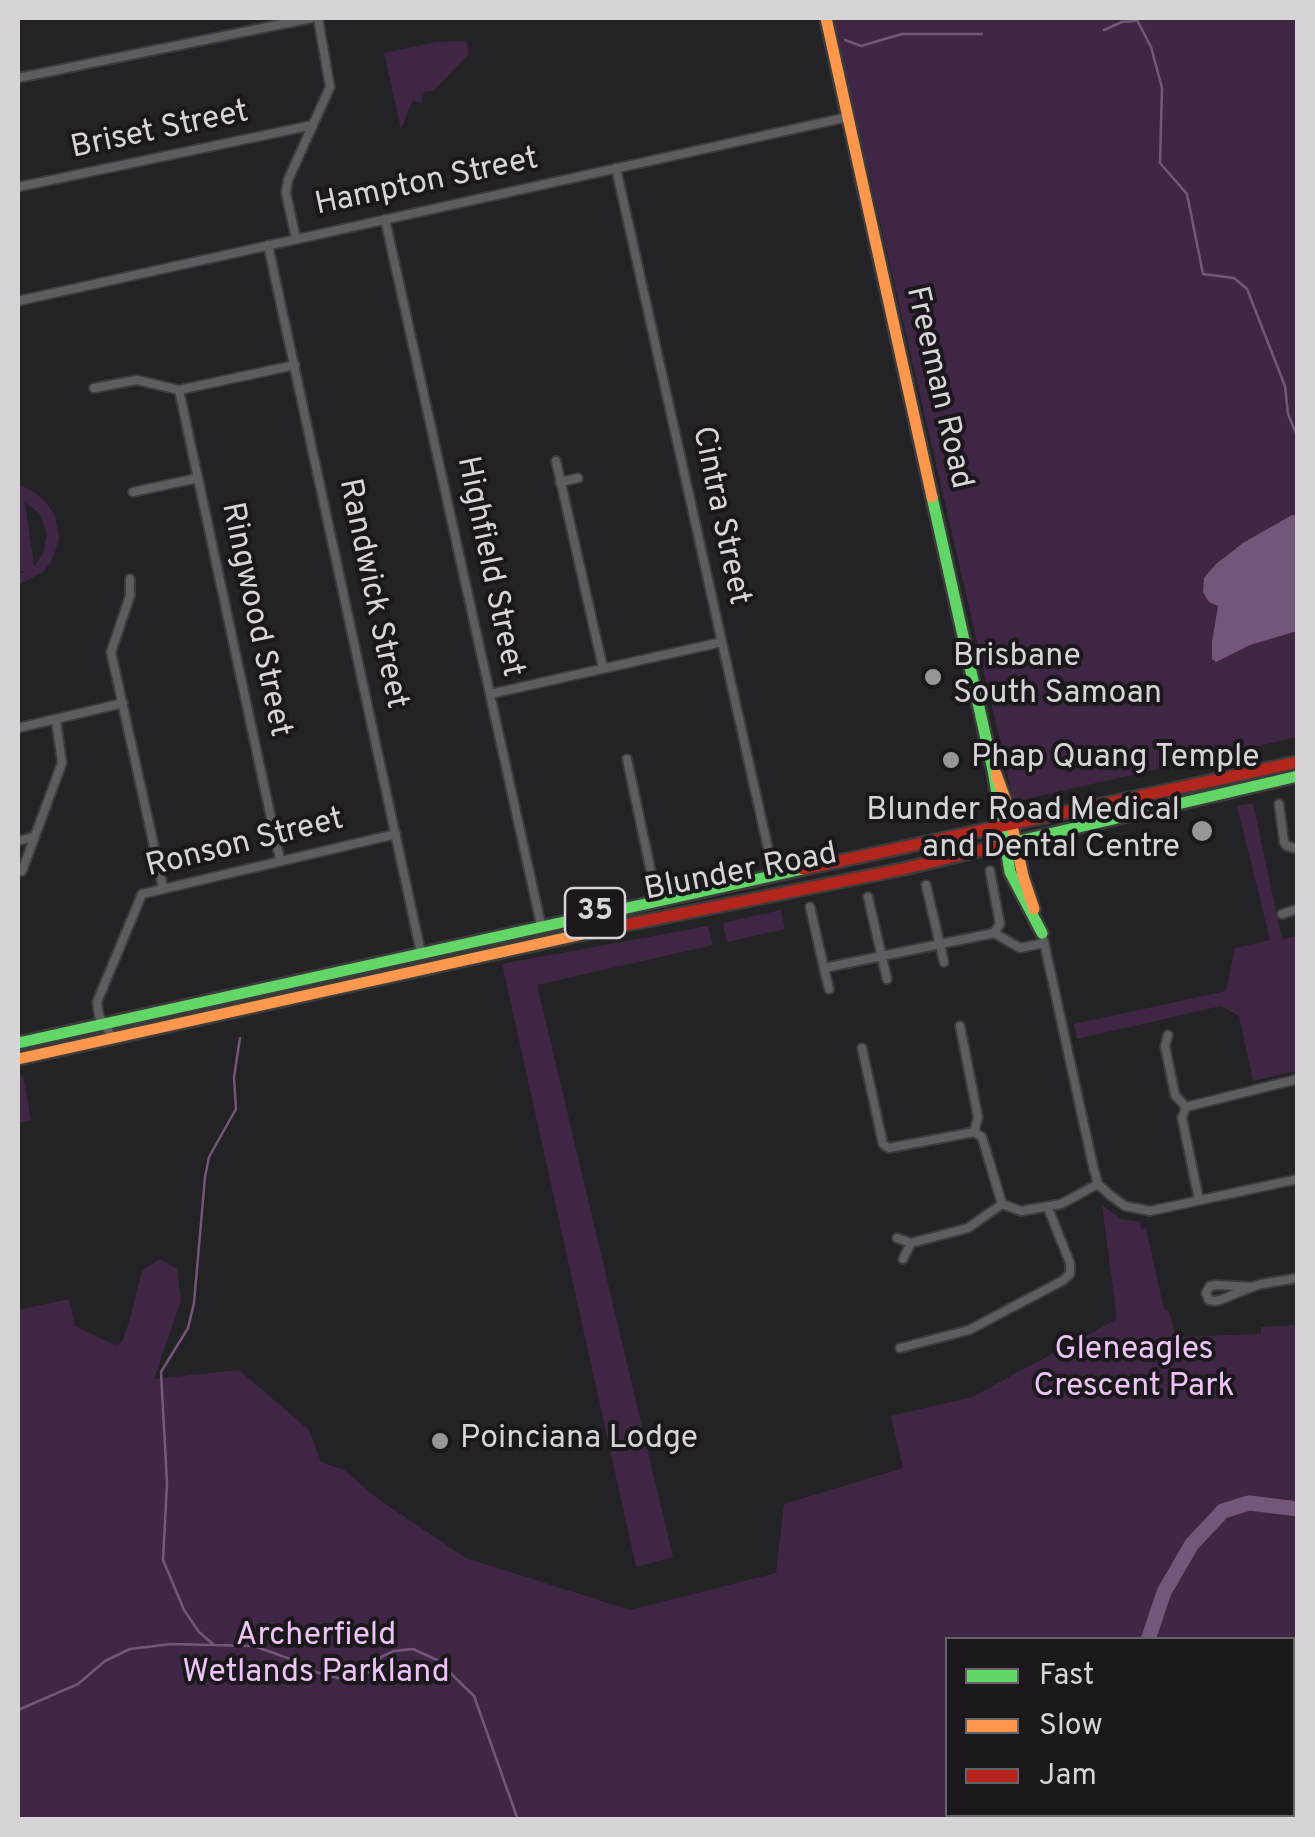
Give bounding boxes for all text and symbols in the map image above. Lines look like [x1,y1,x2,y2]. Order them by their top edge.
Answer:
street label: Briset Street [68,94,252,170]
street label: Hampton Street [312,142,542,226]
street label: Freeman Road [895,283,979,493]
street label: Cintra Street [681,423,757,609]
street label: Highfield Street [446,453,530,681]
street label: Randwick Street [328,475,414,713]
street label: Ringwood Street [210,499,298,741]
place label: Brisbane South Samoan [953,640,1162,715]
marker: Brisbane South Samoan [922,666,944,688]
place label: Phap Quang Temple [971,741,1260,779]
marker: Phap Quang Temple [940,749,962,771]
place label: Blunder Road Medical and Dental Centre [866,794,1180,869]
street label: Ronson Street [142,802,348,888]
marker: Blunder Road Medical and Dental Centre [1189,818,1215,844]
street label: Blunder Road [641,836,841,912]
road number: 35 [565,888,625,938]
park label: Gleneagles Crescent Park [1034,1333,1234,1408]
place label: Poinciana Lodge [460,1422,698,1460]
marker: Poinciana Lodge [429,1430,451,1452]
park label: Archerfield Wetlands Parkland [182,1619,450,1694]
legend [945,1637,1295,1817]
text: Fast [1039,1658,1094,1695]
text: Slow [1039,1708,1103,1745]
text: Jam [1039,1758,1097,1795]

